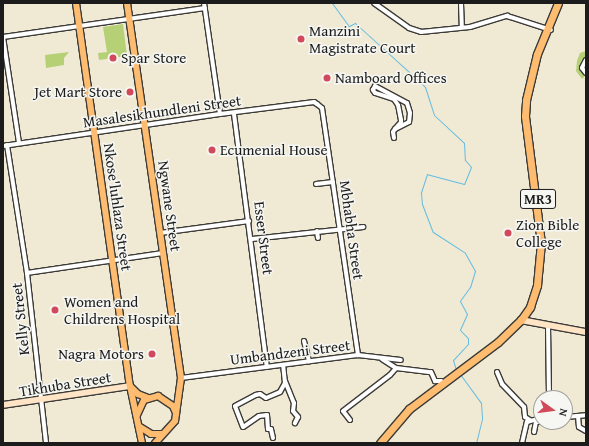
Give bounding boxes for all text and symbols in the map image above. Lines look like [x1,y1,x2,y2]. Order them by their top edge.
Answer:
place label: Manzini Magistrate Court [309,21,415,56]
marker: Manzini Magistrate Court [296,34,306,44]
place label: Spar Store [121,49,186,67]
marker: Spar Store [108,53,118,63]
place label: Namboard Offices [335,69,447,87]
marker: Namboard Offices [322,73,332,83]
place label: Jet Mart Store [34,83,122,101]
marker: Jet Mart Store [125,87,135,97]
street label: Masalesikhundleni Street [82,91,242,131]
place label: Ecumenial House [220,141,328,159]
street label: Nkose'luhlaza Street [100,142,136,272]
marker: Ecumenial House [207,145,217,155]
street label: Ngwane Street [155,159,185,253]
street label: Mbhabha Street [336,179,368,281]
road number: MR3 [520,187,556,211]
street label: Esser Street [251,200,277,276]
place label: Zion Bible College [516,215,579,250]
marker: Zion Bible College [503,228,513,238]
street label: Kelly Street [7,282,33,356]
place label: Women and Childrens Hospital [64,292,180,327]
marker: Women and Childrens Hospital [49,304,61,316]
street label: Umbandzeni Street [229,336,351,368]
place label: Nagra Motors [58,345,144,363]
marker: Nagra Motors [147,349,157,359]
street label: Tikhuba Street [18,368,112,400]
north arrow [533,390,573,430]
text: N [555,407,572,418]

